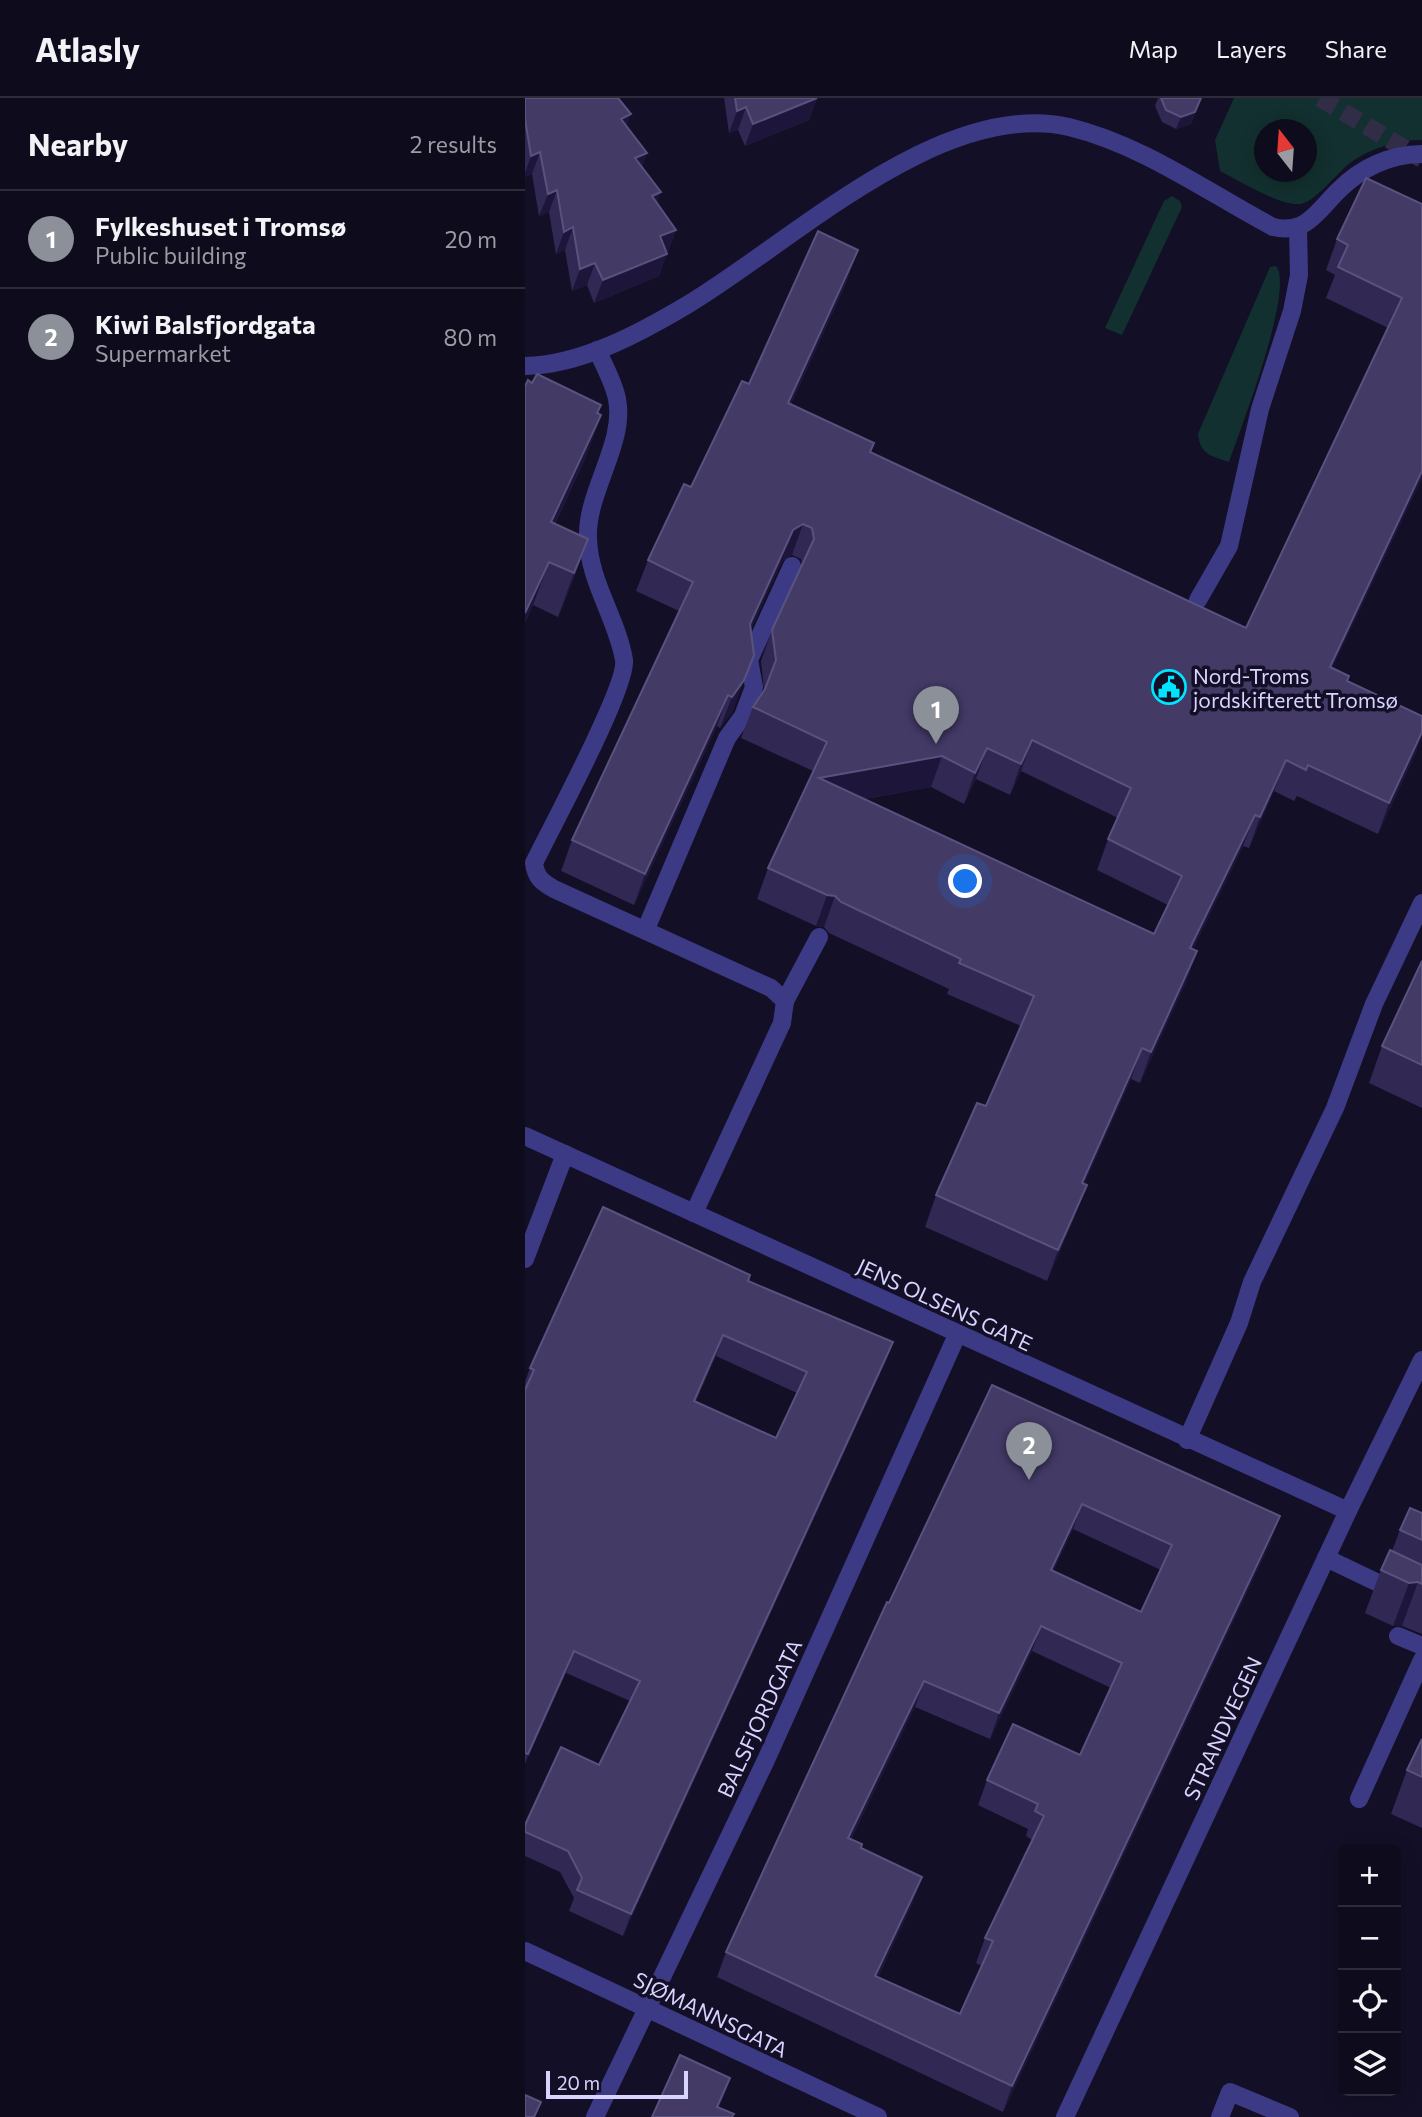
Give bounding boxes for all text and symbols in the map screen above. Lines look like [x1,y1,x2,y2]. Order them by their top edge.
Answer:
text: Atlasly [35,28,140,69]
text: Map [1129,34,1178,63]
text: Layers [1216,34,1287,63]
text: Share [1325,34,1387,63]
north arrow [1254,119,1317,182]
text: Nearby [28,125,128,162]
text: 2 results [410,130,497,158]
text: Fylkeshuset i Tromsø [95,210,346,241]
text: 1 [46,225,56,253]
text: 20 m [445,225,497,253]
text: Public building [95,241,246,269]
text: Kiwi Balsfjordgata [95,308,316,339]
text: 2 [44,323,58,351]
text: 80 m [444,323,497,351]
text: Supermarket [95,339,231,367]
place label: Nord-Troms jordskifterett Tromsø [1193,663,1398,712]
public building icon: Nord-Troms jordskifterett Tromsø [1150,668,1188,706]
pin: 1 [913,686,959,744]
your location [948,864,982,898]
street label: JENS OLSENS GATE [853,1252,1037,1356]
pin: 2 [1006,1422,1052,1480]
street label: BALSFJORDGATA [711,1635,807,1801]
street label: STRANDVEGEN [1178,1652,1266,1804]
map controls [1338,1844,1401,2096]
button: + [1338,1844,1401,1907]
button: − [1338,1907,1401,1970]
street label: SJØMANNSGATA [630,1966,792,2062]
button: locate [1338,1970,1401,2033]
button: layers [1338,2033,1401,2096]
scale bar [546,2068,688,2100]
text: 20 m [557,2071,600,2094]

